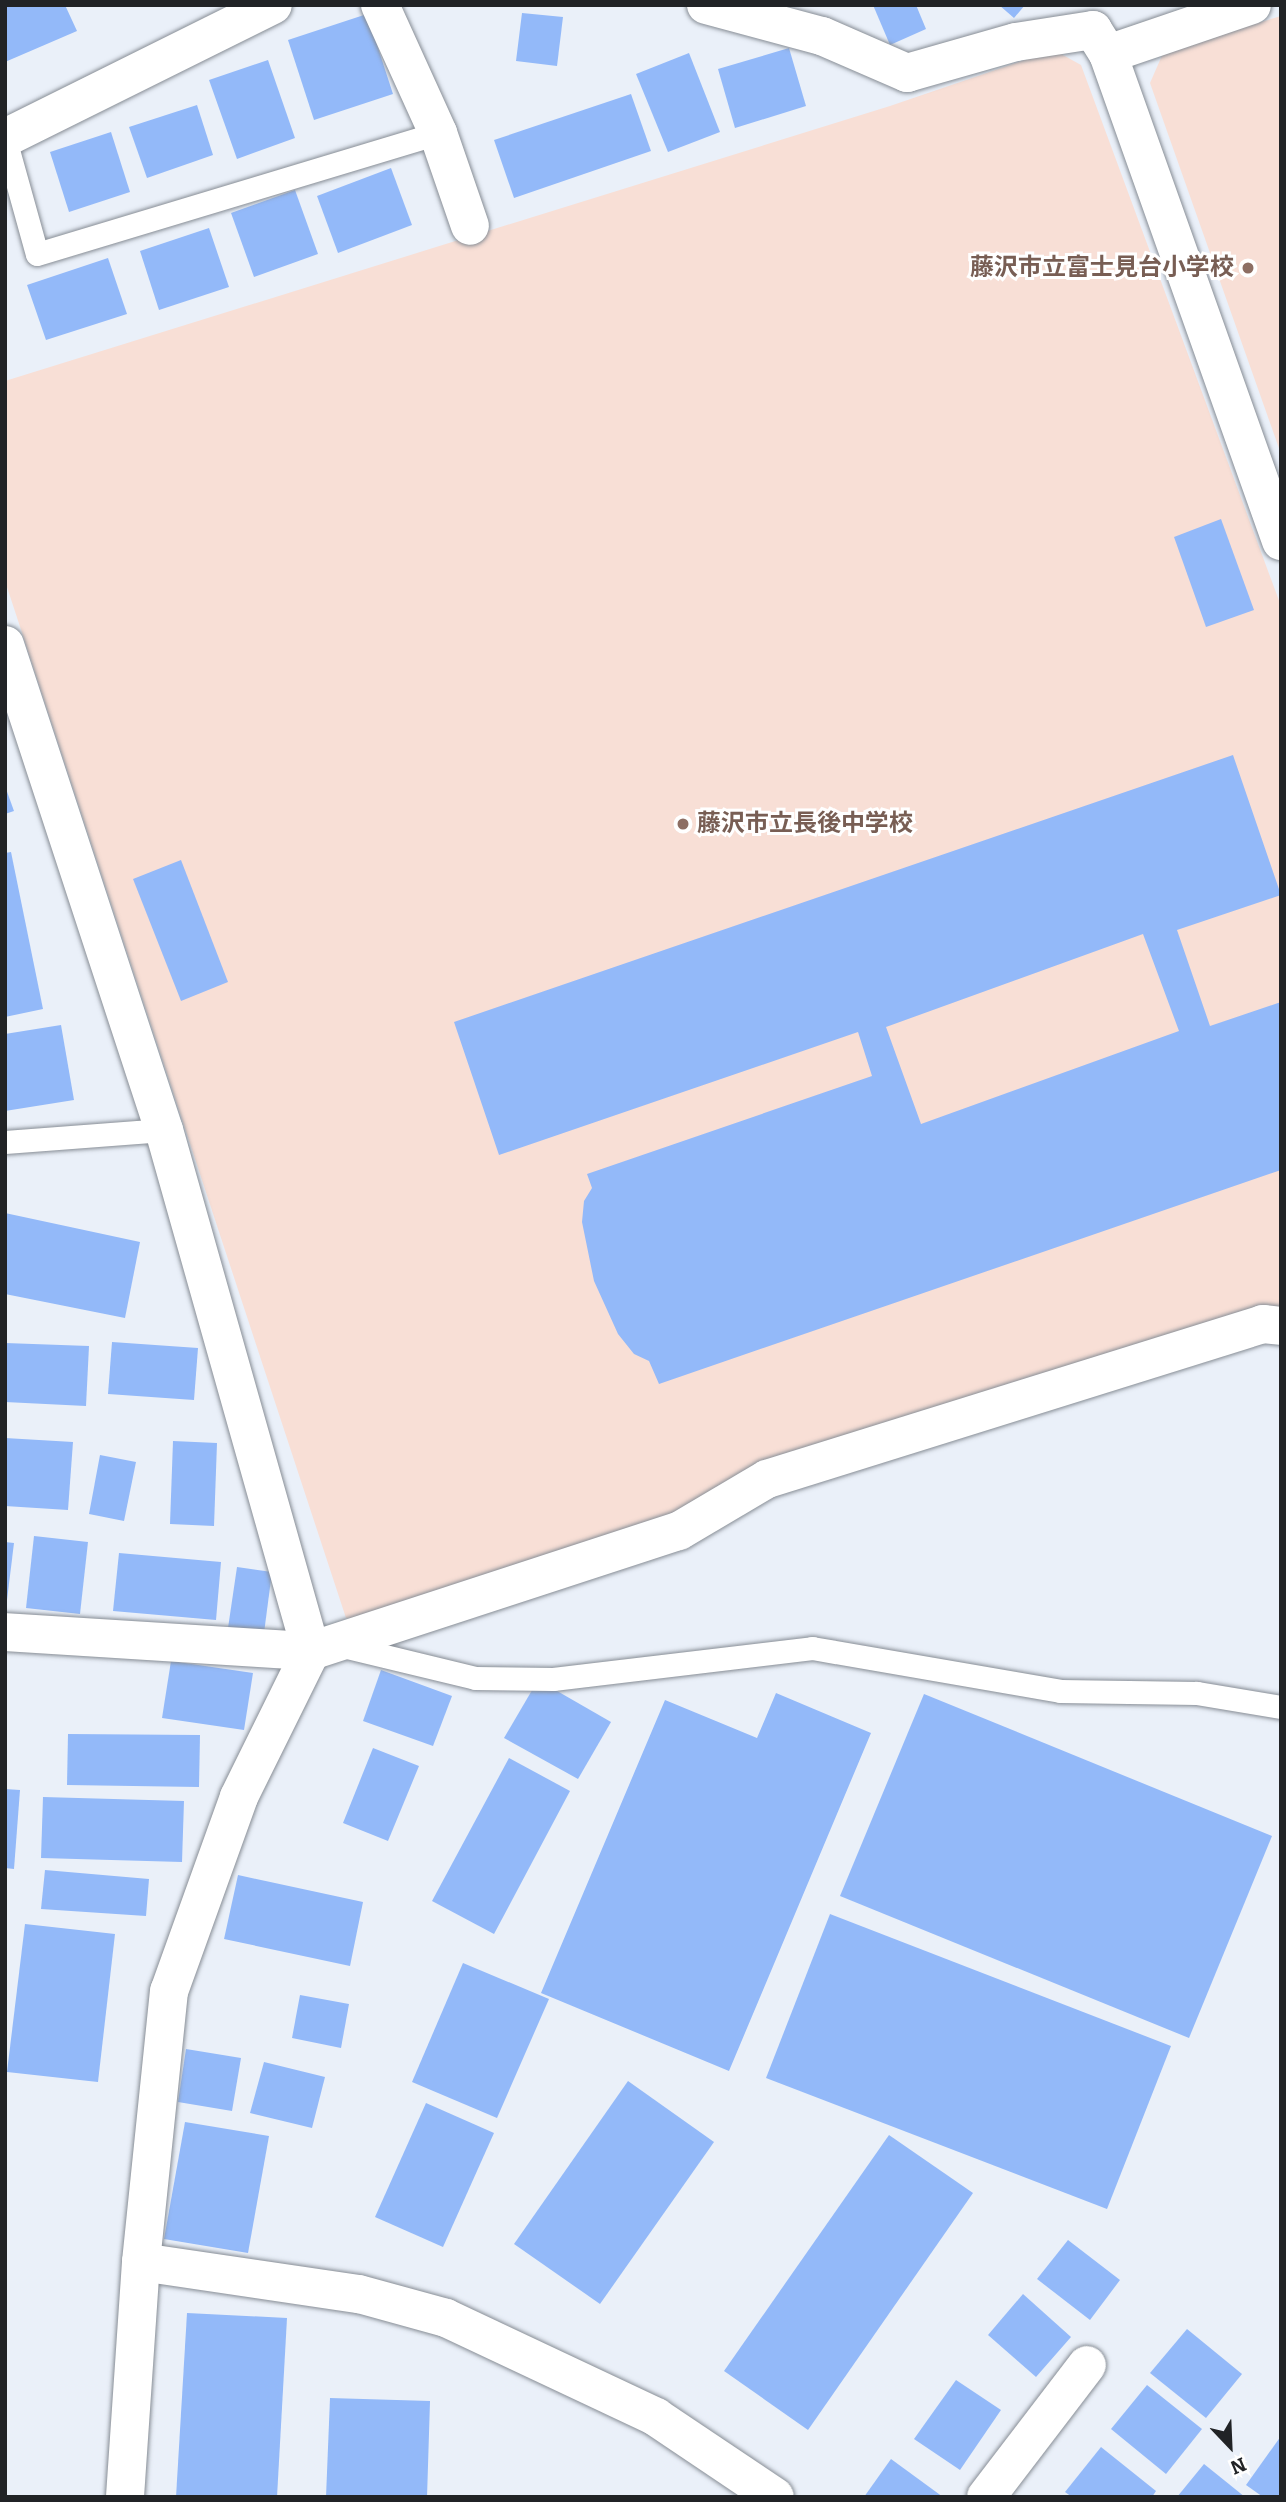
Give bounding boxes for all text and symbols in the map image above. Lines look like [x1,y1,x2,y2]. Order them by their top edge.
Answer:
place label: 藤沢市立富士見台小学校 [970,254,1234,282]
marker: 藤沢市立富士見台小学校 [1240,260,1256,276]
place label: 藤沢市立長後中学校 [697,810,913,838]
marker: 藤沢市立長後中学校 [675,816,691,832]
north arrow [1195,2411,1265,2481]
text: N [1227,2452,1250,2479]

